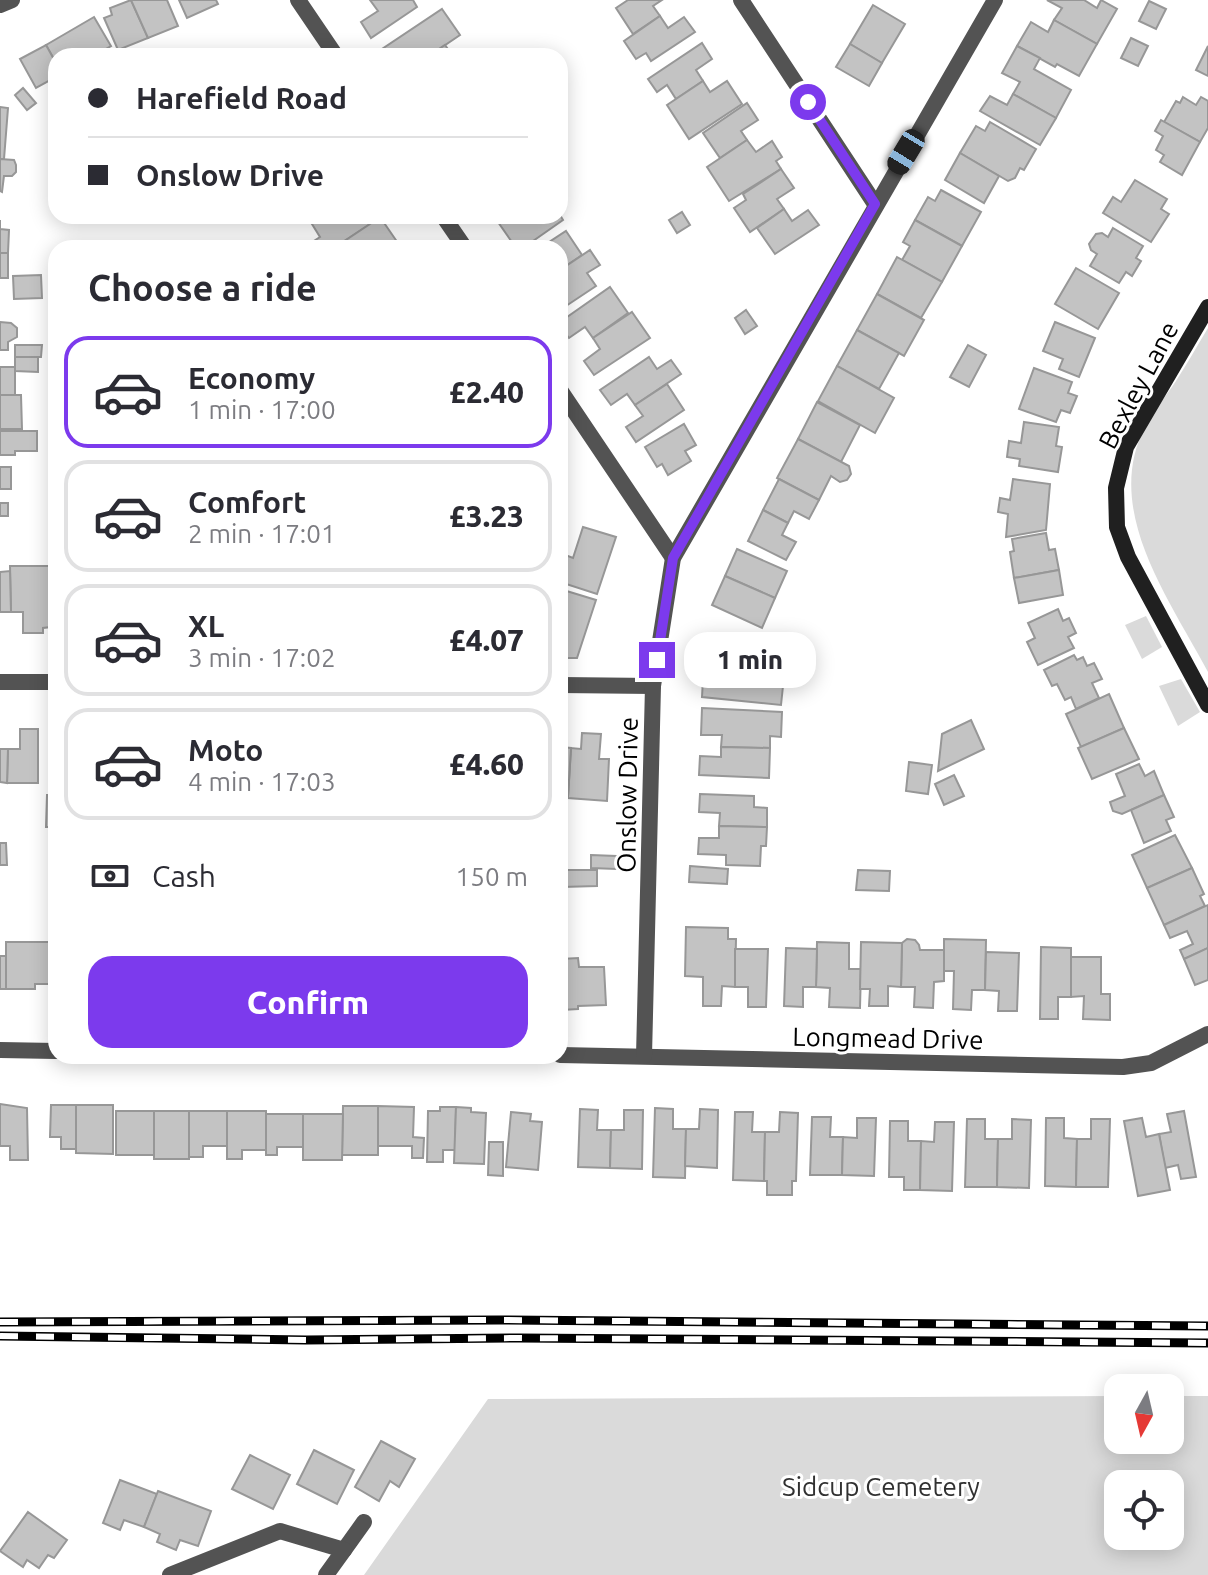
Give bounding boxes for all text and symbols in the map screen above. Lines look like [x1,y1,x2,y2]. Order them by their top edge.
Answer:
text: Harefield Road [136,81,347,115]
route start [790,84,826,120]
car [883,125,929,179]
text: Onslow Drive [136,158,324,192]
text: Choose a ride [88,267,317,308]
street label: Bexley Lane [1092,317,1184,453]
icon: car [92,356,164,428]
text: Economy [188,361,315,395]
text: £2.40 [449,375,524,409]
text: 1 min · 17:00 [188,395,336,424]
icon: car [92,480,164,552]
text: Comfort [188,485,306,519]
text: £3.23 [449,499,524,533]
text: 2 min · 17:01 [188,519,336,548]
icon: car [92,604,164,676]
text: XL [188,609,224,643]
text: £4.07 [449,623,524,657]
callout: 1 min [685,632,817,688]
route end [639,642,675,678]
text: 3 min · 17:02 [188,643,336,672]
text: 1 min [717,645,783,674]
street label: Onslow Drive [611,717,643,873]
icon: car [92,728,164,800]
text: Moto [188,733,263,767]
text: £4.60 [449,747,524,781]
text: 4 min · 17:03 [188,767,336,796]
icon: cash [88,854,132,898]
text: Cash [152,859,216,893]
text: 150 m [456,862,528,891]
button: Confirm [88,956,528,1048]
street label: Longmead Drive [792,1022,984,1054]
north arrow [1104,1374,1184,1454]
map controls [1104,1374,1184,1550]
button: locate [1104,1470,1184,1550]
park label: Sidcup Cemetery [782,1472,980,1501]

